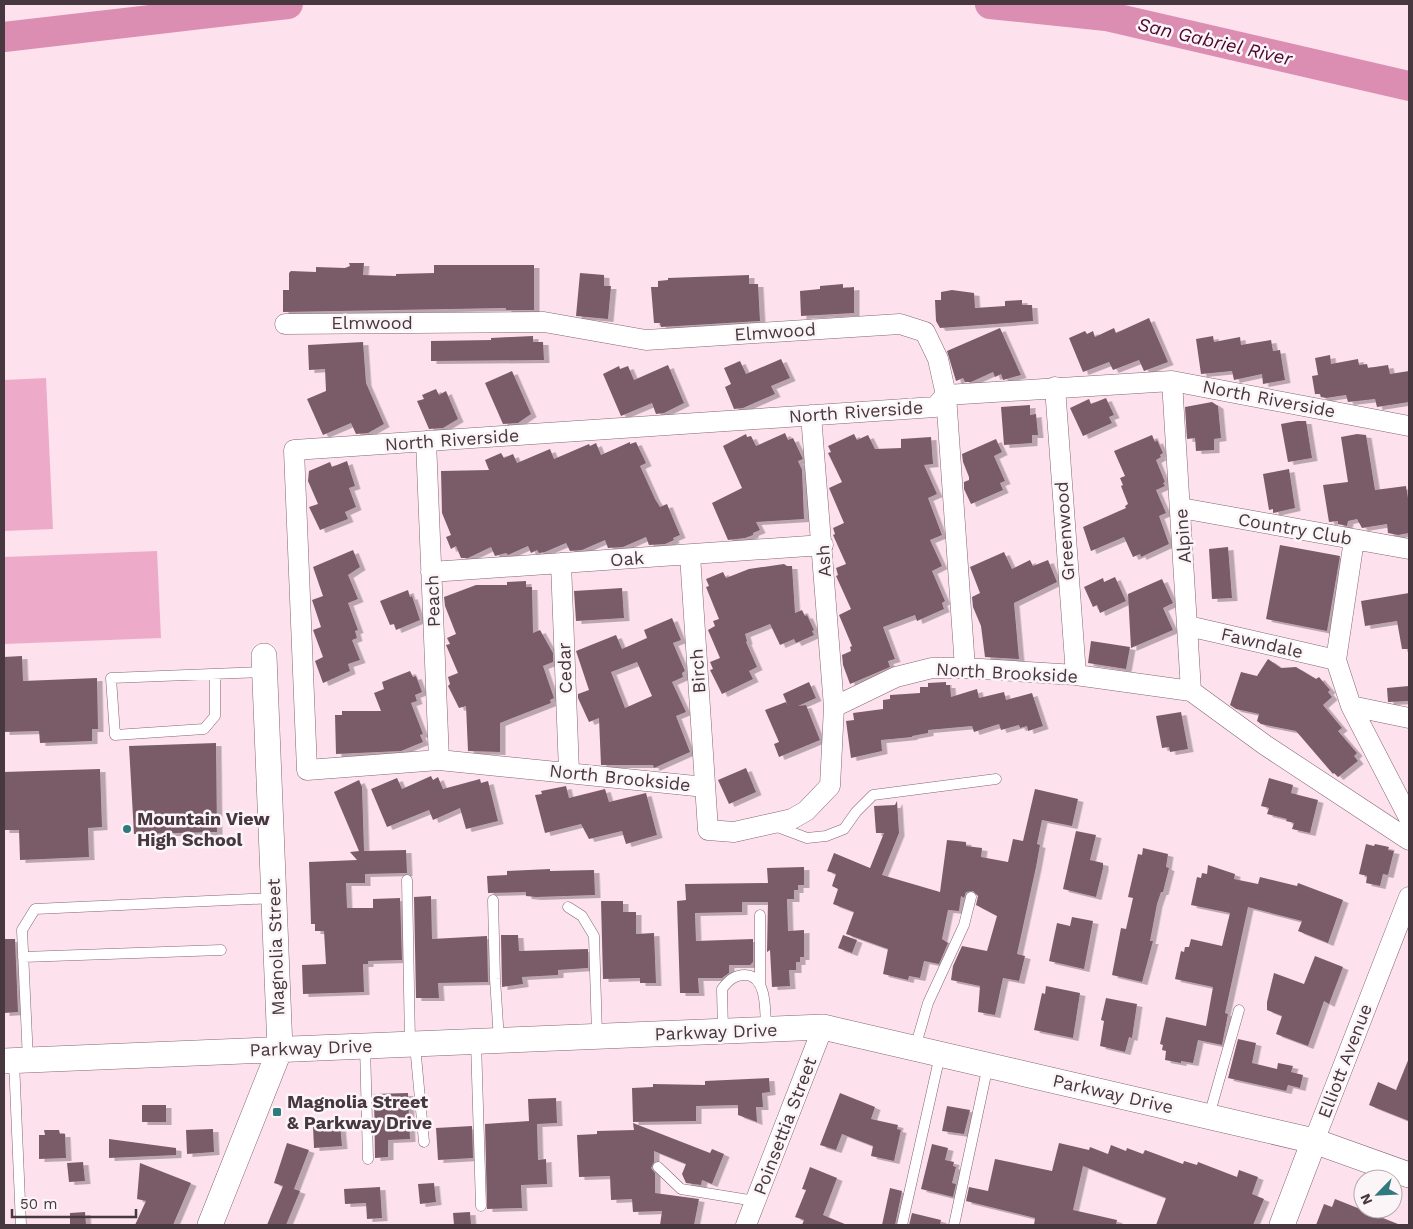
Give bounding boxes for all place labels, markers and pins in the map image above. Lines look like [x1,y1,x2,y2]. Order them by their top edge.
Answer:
place label: Mountain View High School [137,808,271,850]
marker: Mountain View High School [121,823,133,835]
place label: Magnolia Street & Parkway Drive [287,1091,432,1133]
marker: Magnolia Street & Parkway Drive [271,1106,283,1118]

